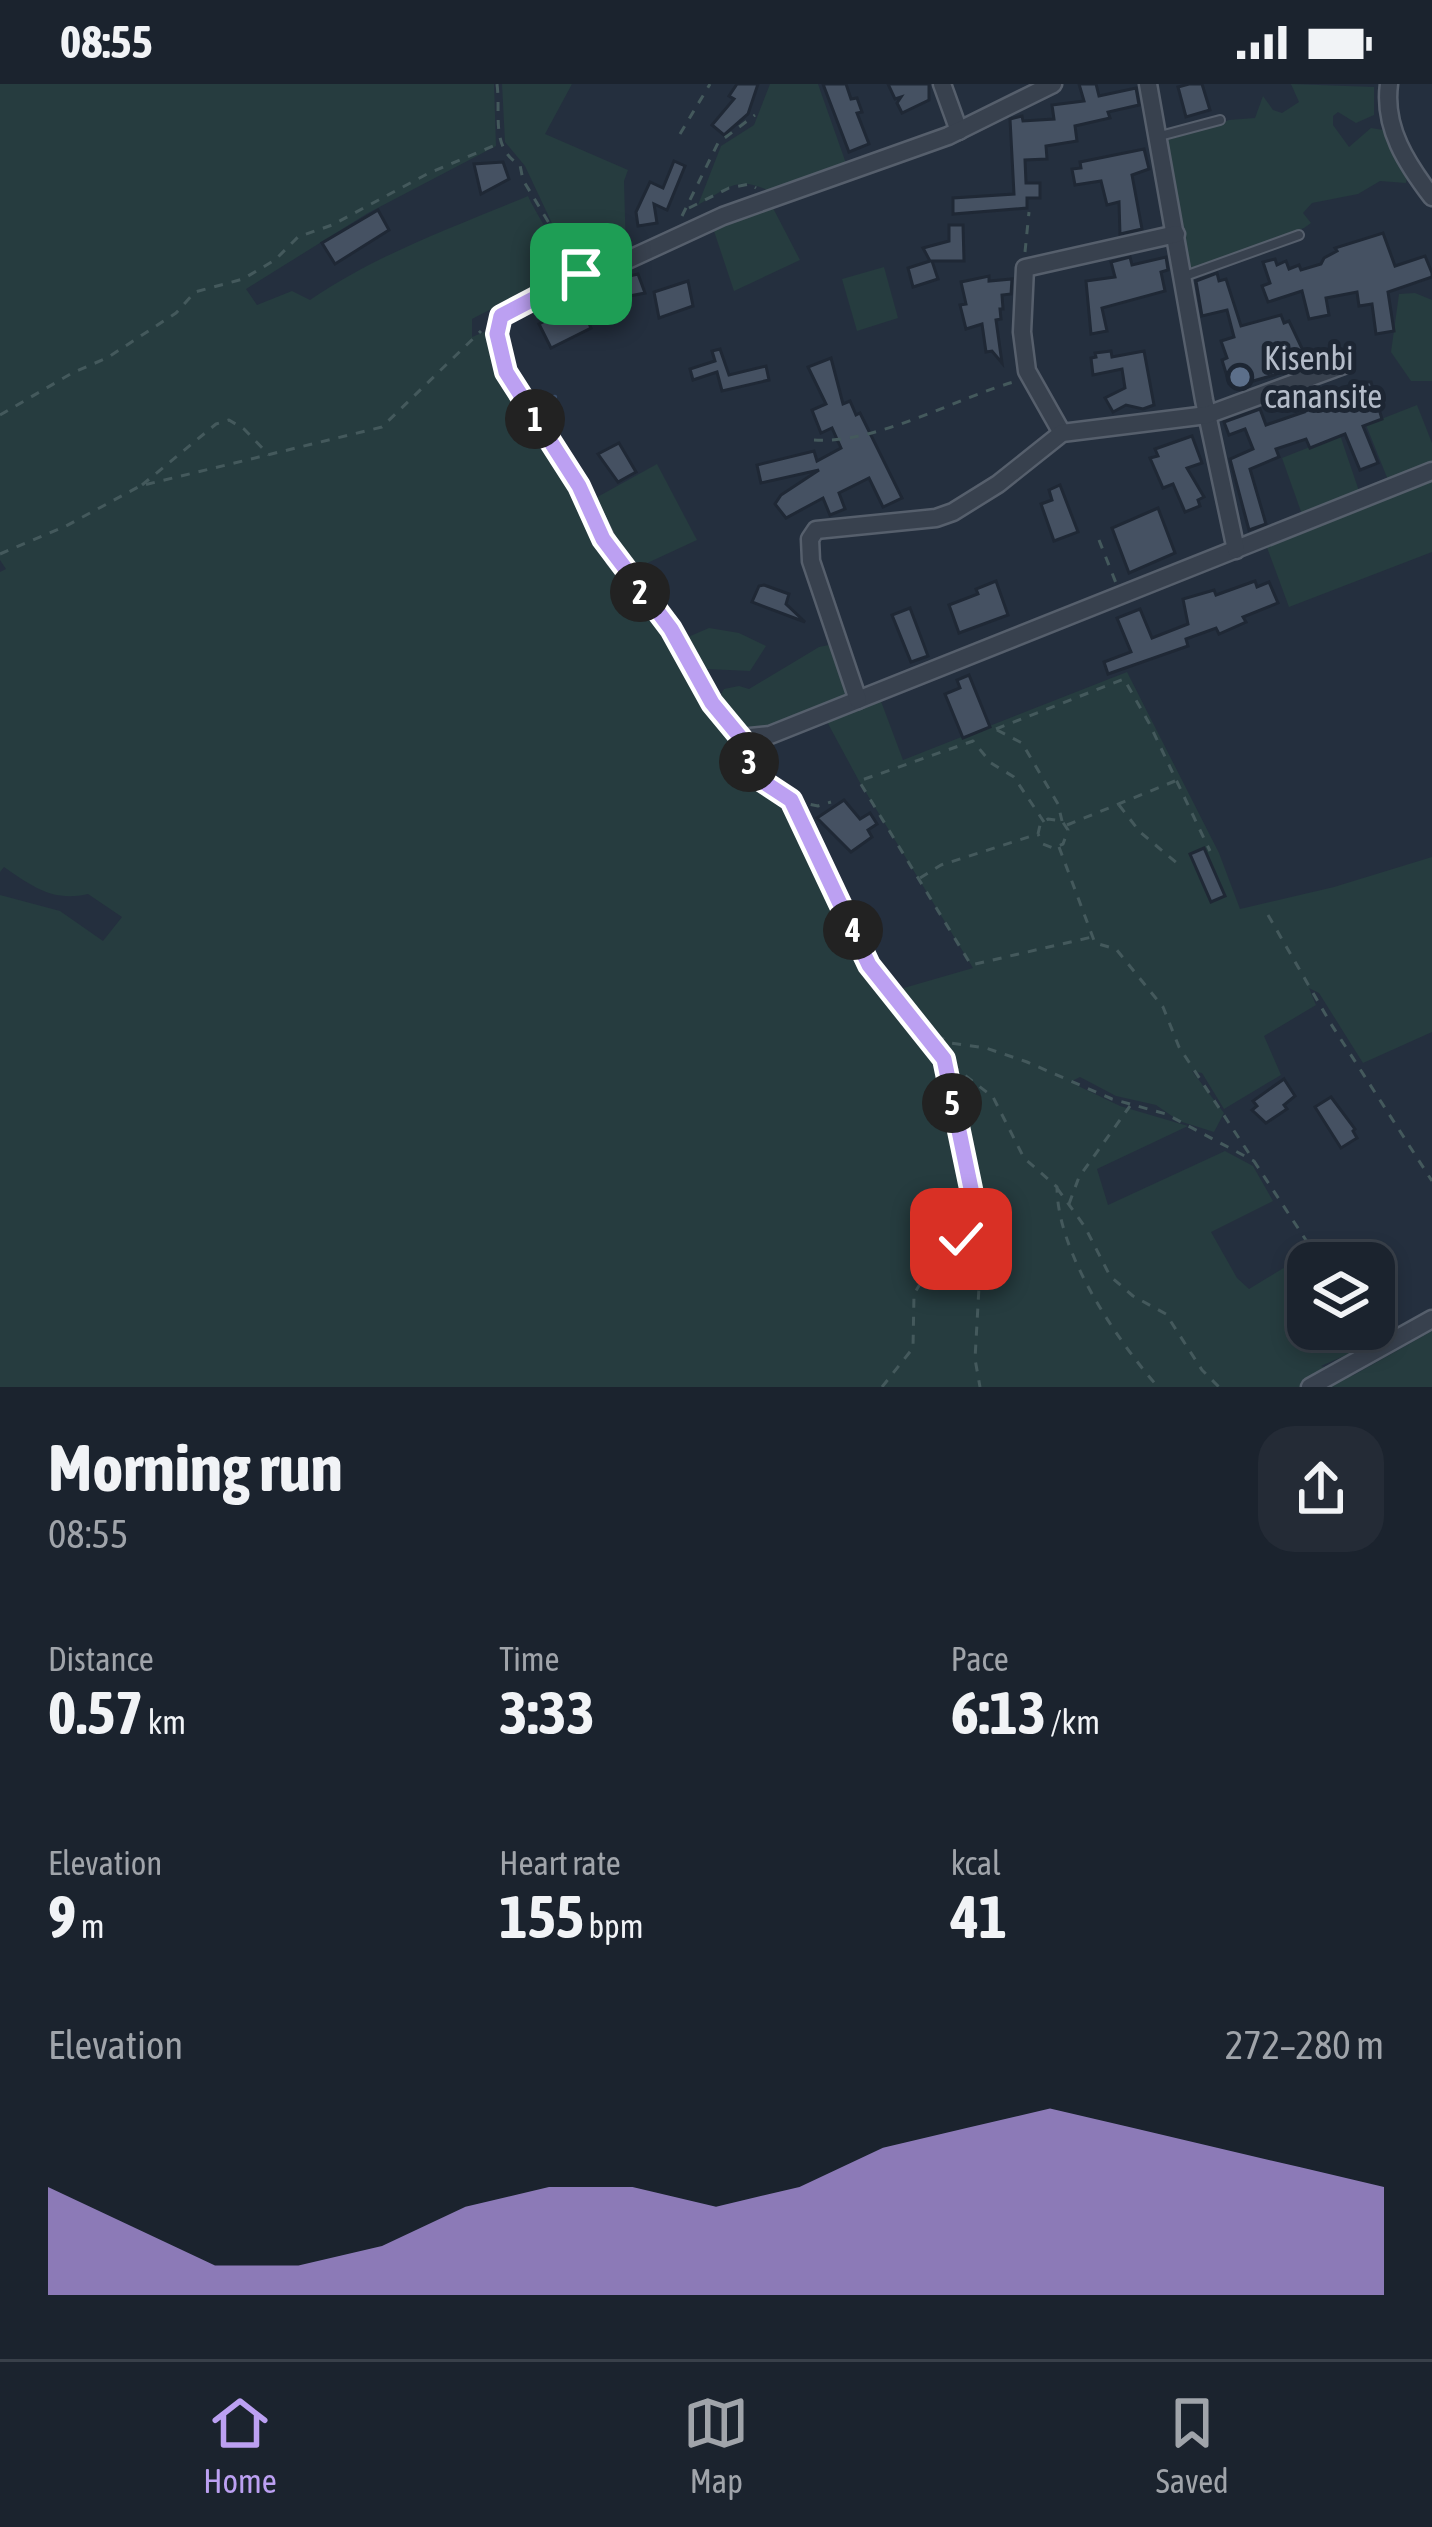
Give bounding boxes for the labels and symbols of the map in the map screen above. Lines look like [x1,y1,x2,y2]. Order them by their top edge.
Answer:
pin [530,223,632,325]
place label: Kisenbi canansite [1264,339,1382,415]
marker: Kisenbi canansite [1227,364,1253,390]
pin: 1 [505,389,565,449]
pin: 2 [610,562,670,622]
pin: 3 [719,732,779,792]
pin: 4 [823,900,883,960]
pin: 5 [922,1073,982,1133]
pin [910,1188,1012,1290]

